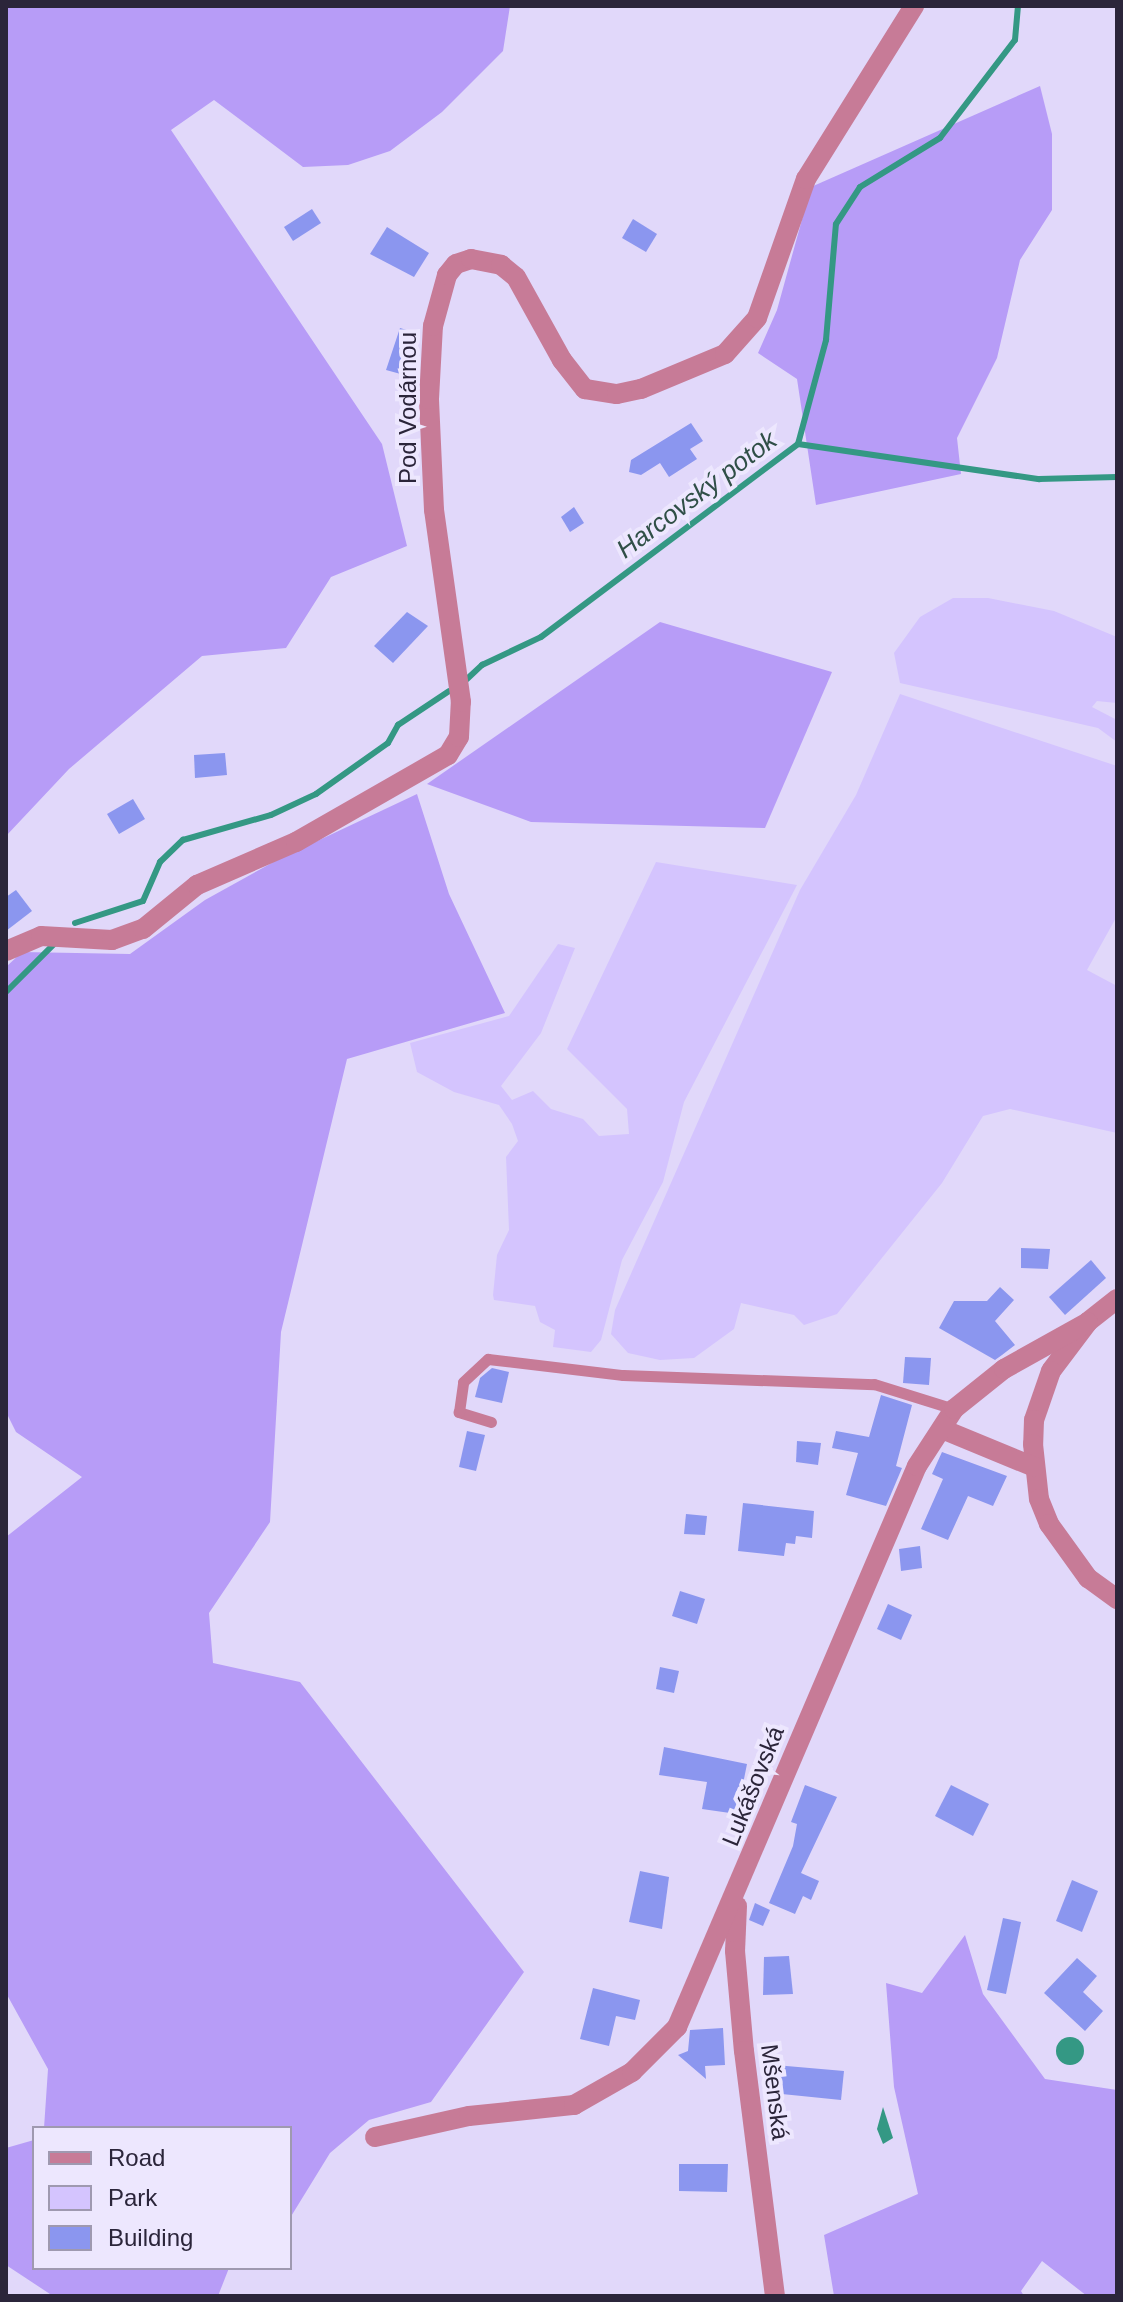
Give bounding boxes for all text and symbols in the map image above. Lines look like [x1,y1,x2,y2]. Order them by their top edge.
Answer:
street label: Pod Vodárnou [394,332,422,484]
water label: Harcovský potok [611,425,783,565]
street label: Lukášovská [716,1722,790,1850]
street label: Mšenská [755,2043,795,2141]
legend [32,2126,292,2270]
text: Road [108,2144,165,2171]
text: Park [108,2184,157,2211]
text: Building [108,2224,193,2251]

